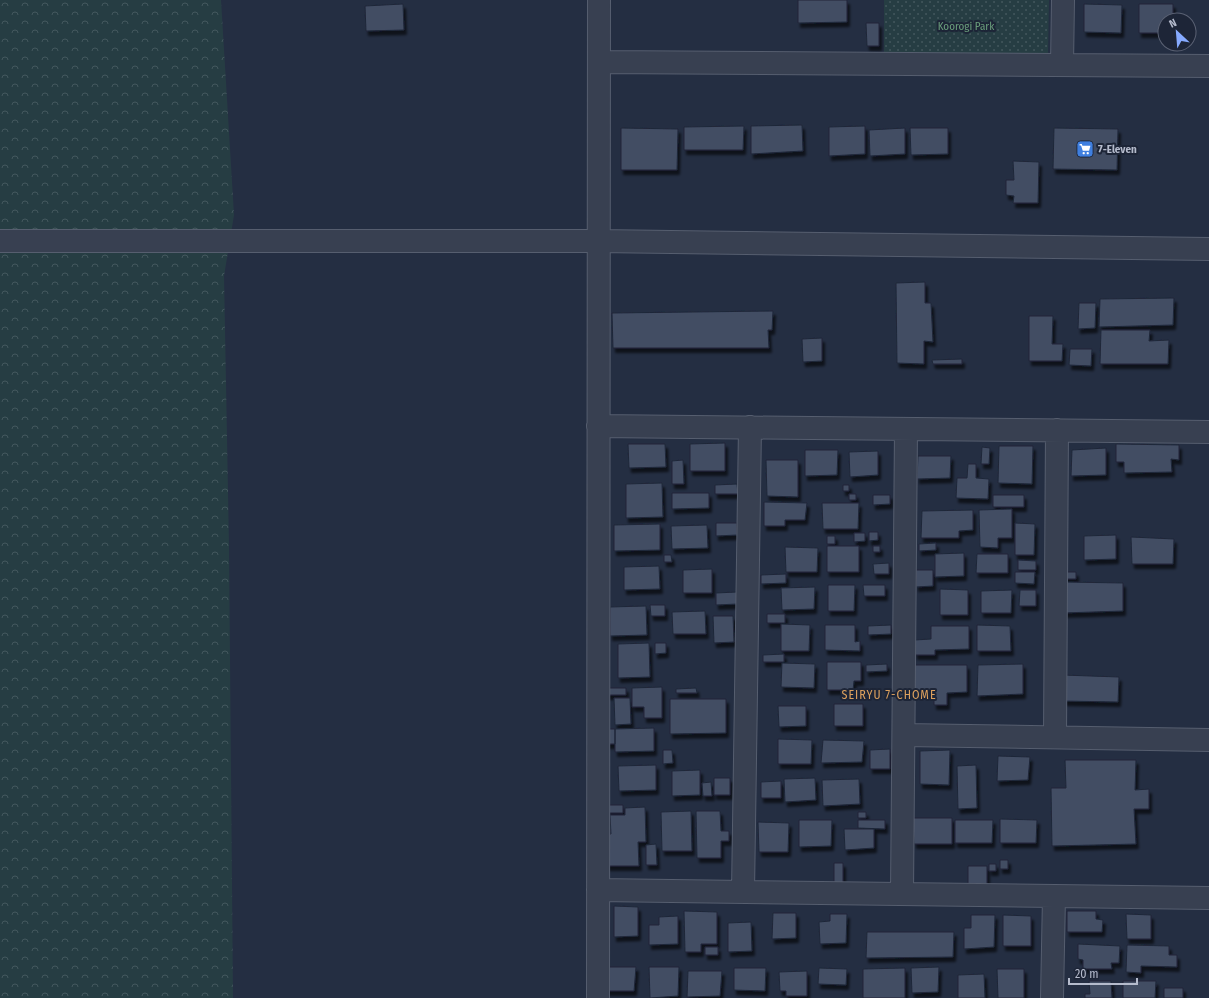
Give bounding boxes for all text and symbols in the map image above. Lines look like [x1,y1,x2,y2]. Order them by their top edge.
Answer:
north arrow [1157,12,1197,52]
text: N [1167,16,1179,31]
park label: Koorogi Park [938,20,995,33]
supermarket icon: 7-Eleven [1075,139,1095,159]
place label: 7-Eleven [1098,143,1137,156]
district label: SEIRYU 7-CHOME [841,688,937,702]
scale bar [1069,960,1137,986]
text: 20 m [1075,967,1099,981]

